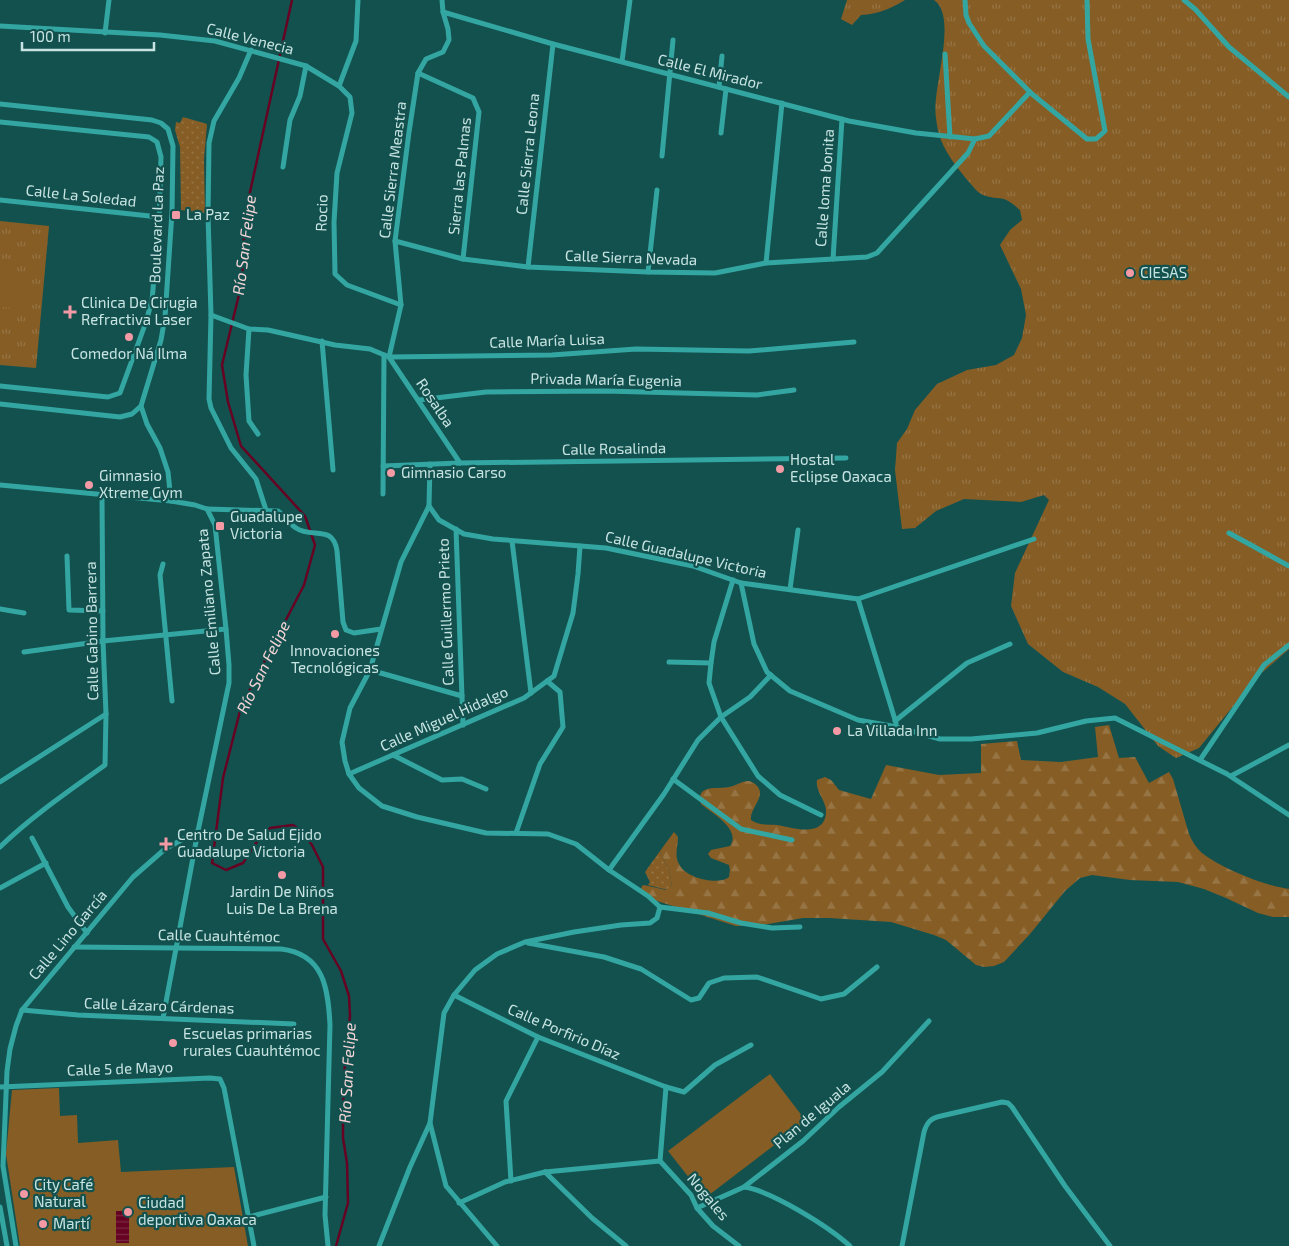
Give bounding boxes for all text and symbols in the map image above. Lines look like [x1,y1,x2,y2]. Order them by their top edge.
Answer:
street label: Calle Venecia [205,18,296,58]
scale bar [22,20,155,52]
text: 100 m [30,27,71,45]
street label: Calle El Mirador [656,49,764,93]
street label: Calle Sierra Leona [512,92,542,216]
street label: Calle Sierra Meastra [375,100,409,239]
street label: Sierra las Palmas [444,116,474,235]
street label: Calle loma bonita [811,128,837,248]
street label: Boulevard La Paz [145,166,167,284]
street label: Calle La Soledad [25,180,137,210]
water label: Río San Felipe [228,193,259,296]
street label: Rocio [311,194,331,232]
place label: La Paz [186,205,230,223]
marker: La Paz [170,209,182,221]
street label: Calle Sierra Nevada [565,246,698,268]
place label: CIESAS [1140,263,1187,281]
marker: CIESAS [1124,267,1136,279]
place label: Clinica De Cirugia Refractiva Laser [81,293,198,328]
marker: Clinica De Cirugia Refractiva Laser [63,305,77,319]
street label: Calle María Luisa [489,329,605,351]
marker: Comedor Ná Ilma [123,331,135,343]
place label: Comedor Ná Ilma [71,344,187,362]
street label: Privada María Eugenia [530,369,682,389]
street label: Rosalba [413,375,459,430]
street label: Calle Rosalinda [562,438,666,458]
place label: Hostal Eclipse Oaxaca [790,450,892,485]
place label: Gimnasio Carso [401,463,506,481]
marker: Hostal Eclipse Oaxaca [774,463,786,475]
place label: Gimnasio Xtreme Gym [99,466,183,501]
marker: Gimnasio Carso [385,467,397,479]
marker: Gimnasio Xtreme Gym [83,479,95,491]
place label: Guadalupe Victoria [230,507,303,542]
marker: Guadalupe Victoria [214,520,226,532]
street label: Calle Guadalupe Victoria [604,527,769,581]
street label: Calle Emiliano Zapata [193,528,223,676]
street label: Calle Guillermo Prieto [433,538,457,686]
street label: Calle Gabino Barrera [81,561,101,701]
water label: Río San Felipe [232,617,293,716]
marker: Innovaciones Tecnológicas [329,628,341,640]
place label: Innovaciones Tecnológicas [290,641,380,676]
street label: Calle Miguel Hidalgo [377,682,510,754]
place label: La Villada Inn [847,721,937,739]
marker: La Villada Inn [831,725,843,737]
place label: Centro De Salud Ejido Guadalupe Victoria [177,825,322,860]
marker: Centro De Salud Ejido Guadalupe Victoria [159,837,173,851]
marker: Jardin De Niños Luis De La Brena [276,869,288,881]
place label: Jardin De Niños Luis De La Brena [226,882,338,917]
street label: Calle Lino García [24,886,110,983]
street label: Calle Cuauhtémoc [158,925,280,945]
street label: Calle Lázaro Cárdenas [84,993,235,1017]
street label: Calle Porfirio Díaz [505,999,623,1063]
water label: Río San Felipe [334,1022,359,1124]
place label: Escuelas primarias rurales Cuauhtémoc [183,1024,321,1059]
marker: Escuelas primarias rurales Cuauhtémoc [167,1037,179,1049]
street label: Calle 5 de Mayo [67,1057,173,1079]
street label: Plan de Iguala [769,1077,854,1152]
street label: Nogales [684,1169,734,1224]
place label: City Café Natural [34,1175,93,1210]
marker: City Café Natural [18,1188,30,1200]
place label: Ciudad deportiva Oaxaca [138,1193,257,1228]
marker: Ciudad deportiva Oaxaca [122,1206,134,1218]
place label: Martí [53,1214,91,1232]
marker: Martí [37,1218,49,1230]

